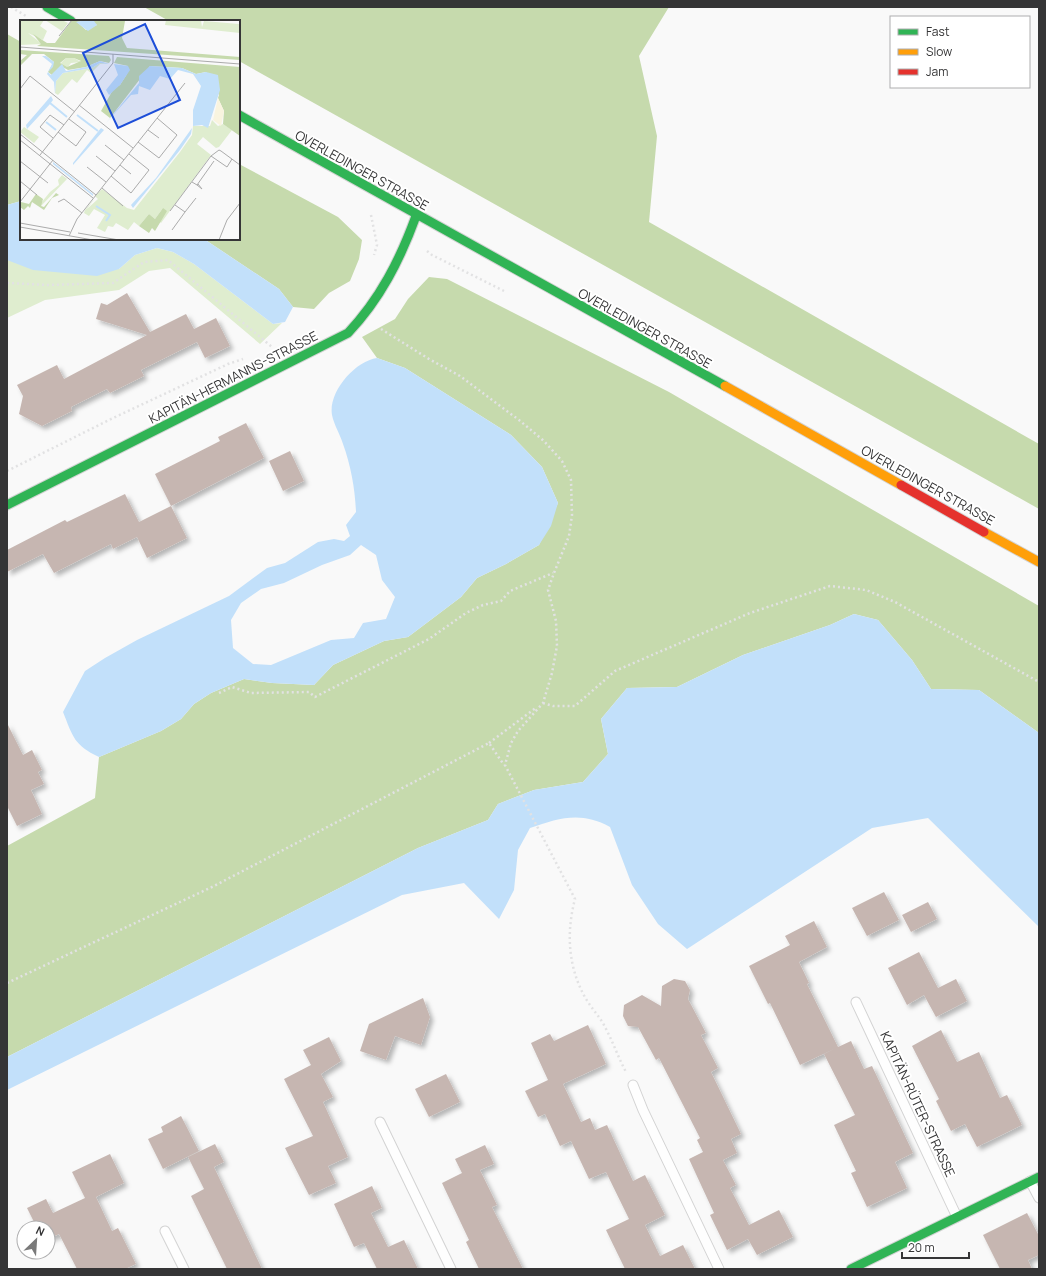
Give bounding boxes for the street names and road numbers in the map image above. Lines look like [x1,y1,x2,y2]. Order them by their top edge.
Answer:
street label: OVERLEDINGER STRASSE [292,126,432,214]
street label: OVERLEDINGER STRASSE [575,284,715,372]
street label: KAPITÄN-HERMANNS-STRASSE [145,326,321,428]
street label: OVERLEDINGER STRASSE [858,441,998,529]
street label: KAPITÄN-RÜTER-STRASSE [876,1028,960,1180]

